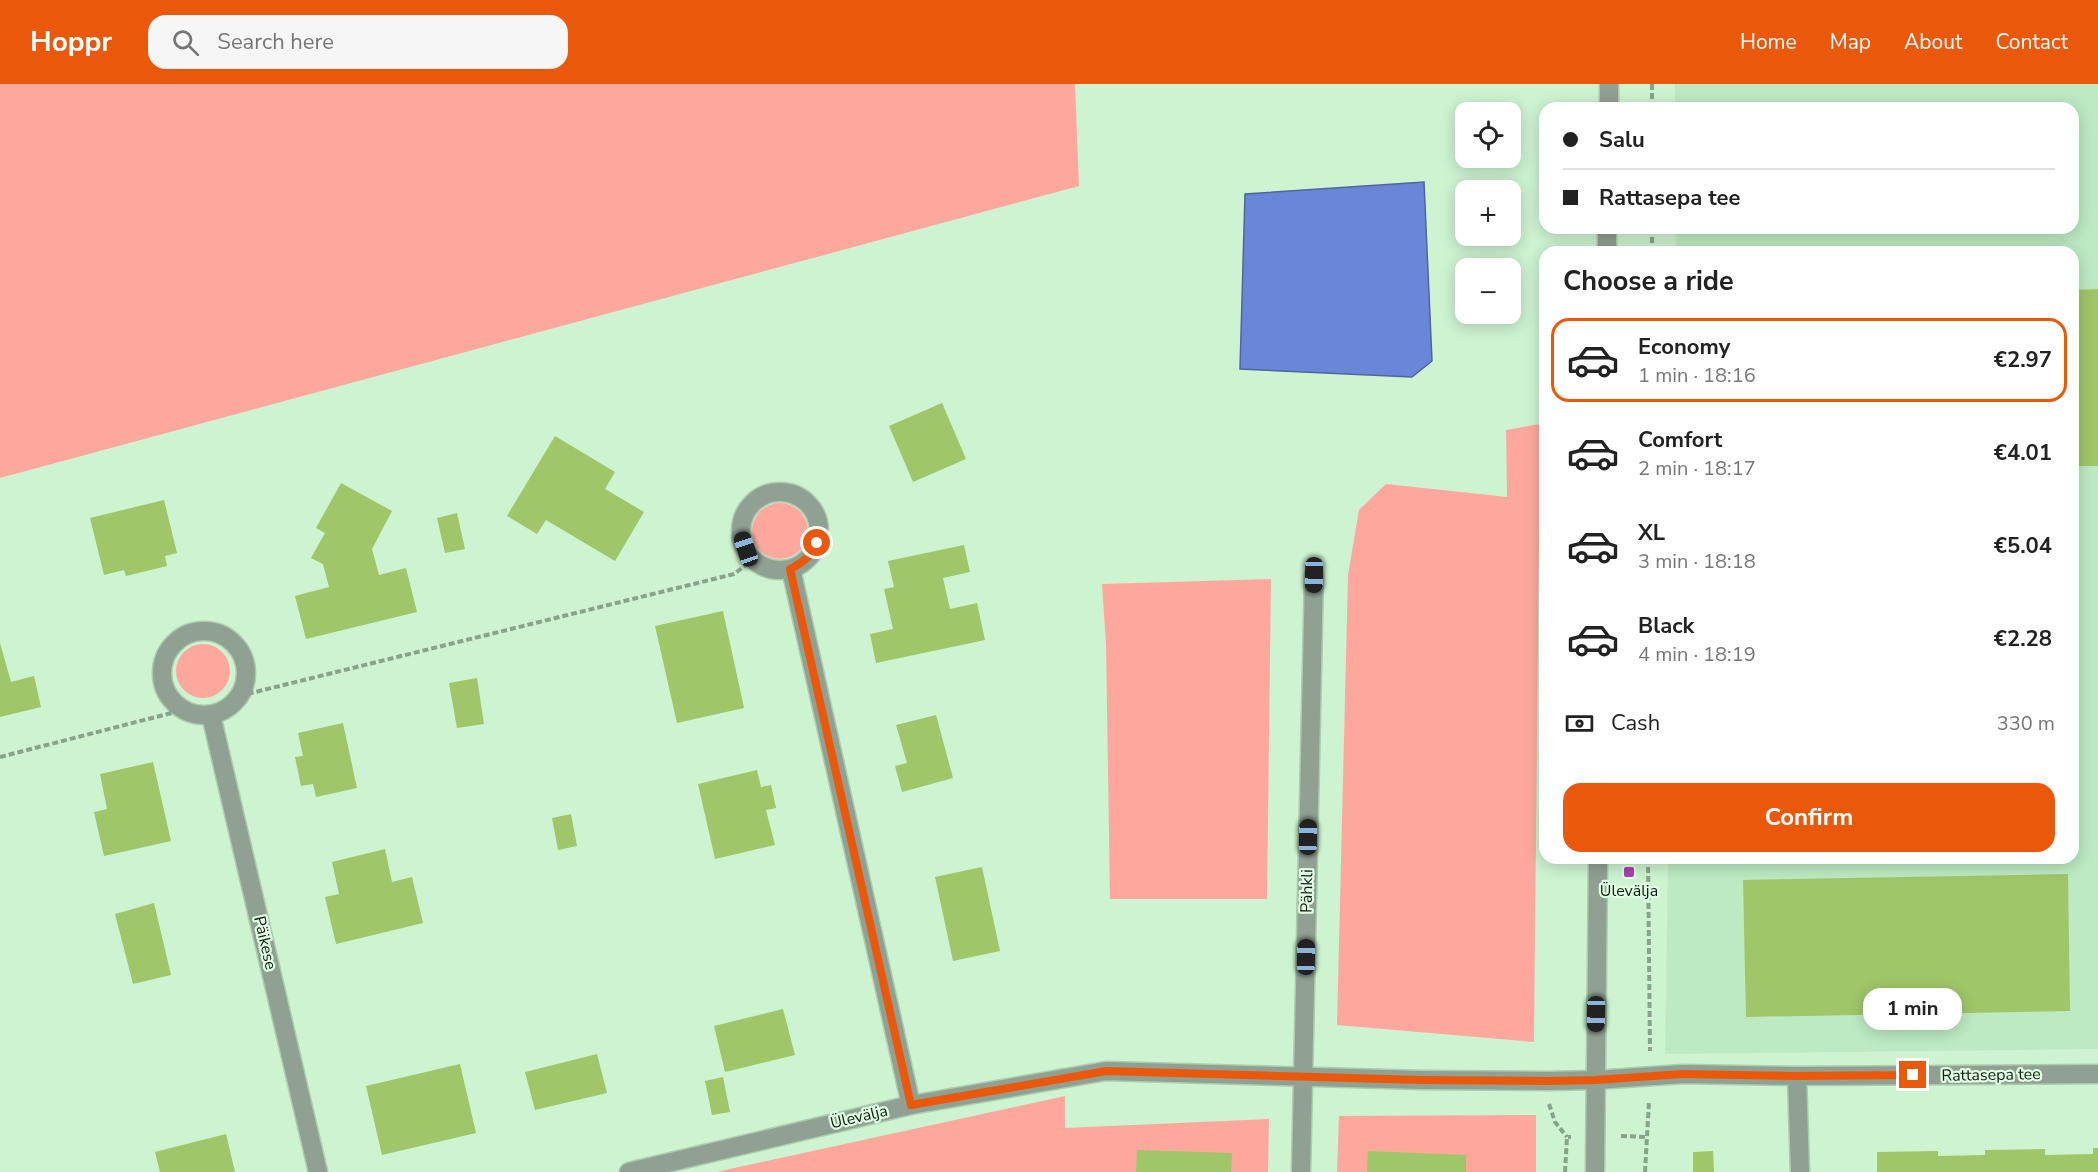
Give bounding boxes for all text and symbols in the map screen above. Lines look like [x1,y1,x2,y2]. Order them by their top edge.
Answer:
search box [148,15,568,69]
text: Hoppr [30,23,112,61]
icon: search [169,26,202,59]
text: Search here [217,27,334,57]
text: Home [1740,28,1797,56]
text: Map [1830,28,1871,56]
text: About [1904,28,1962,56]
text: Contact [1995,28,2068,56]
map controls [1455,102,1521,324]
button: locate [1455,102,1521,168]
text: Salu [1599,125,1645,155]
button: + [1455,180,1521,246]
text: Rattasepa tee [1599,183,1740,213]
button: − [1455,258,1521,324]
text: Choose a ride [1563,263,1734,300]
text: Economy [1638,332,1730,362]
icon: car [1566,333,1620,387]
text: €2.97 [1994,345,2052,375]
text: 1 min · 18:16 [1638,362,1756,389]
text: Comfort [1638,425,1722,455]
icon: car [1566,426,1620,480]
text: €4.01 [1994,438,2052,468]
text: 2 min · 18:17 [1638,455,1756,482]
text: XL [1638,518,1665,548]
icon: car [1566,519,1620,573]
car [732,529,760,569]
route start [803,529,830,556]
text: €5.04 [1994,531,2052,561]
text: 3 min · 18:18 [1638,548,1756,575]
car [1305,557,1323,593]
text: Black [1638,611,1694,641]
icon: car [1566,612,1620,666]
text: €2.28 [1994,624,2052,654]
text: 4 min · 18:19 [1638,641,1756,668]
icon: cash [1563,707,1596,740]
text: Cash [1611,708,1660,738]
text: 330 m [1997,710,2055,737]
button: Confirm [1563,783,2055,852]
car [1299,819,1317,855]
marker: Ülevälja [1622,865,1636,879]
street label: Pähkli [1296,869,1318,913]
place label: Ülevälja [1600,880,1658,902]
street label: Päikese [248,914,282,972]
car [1297,939,1315,975]
callout: 1 min [1864,988,1962,1030]
text: 1 min [1887,995,1938,1022]
car [1587,996,1605,1032]
route end [1899,1061,1926,1088]
street label: Rattasepa tee [1941,1063,2041,1087]
street label: Ülevälja [828,1100,890,1134]

